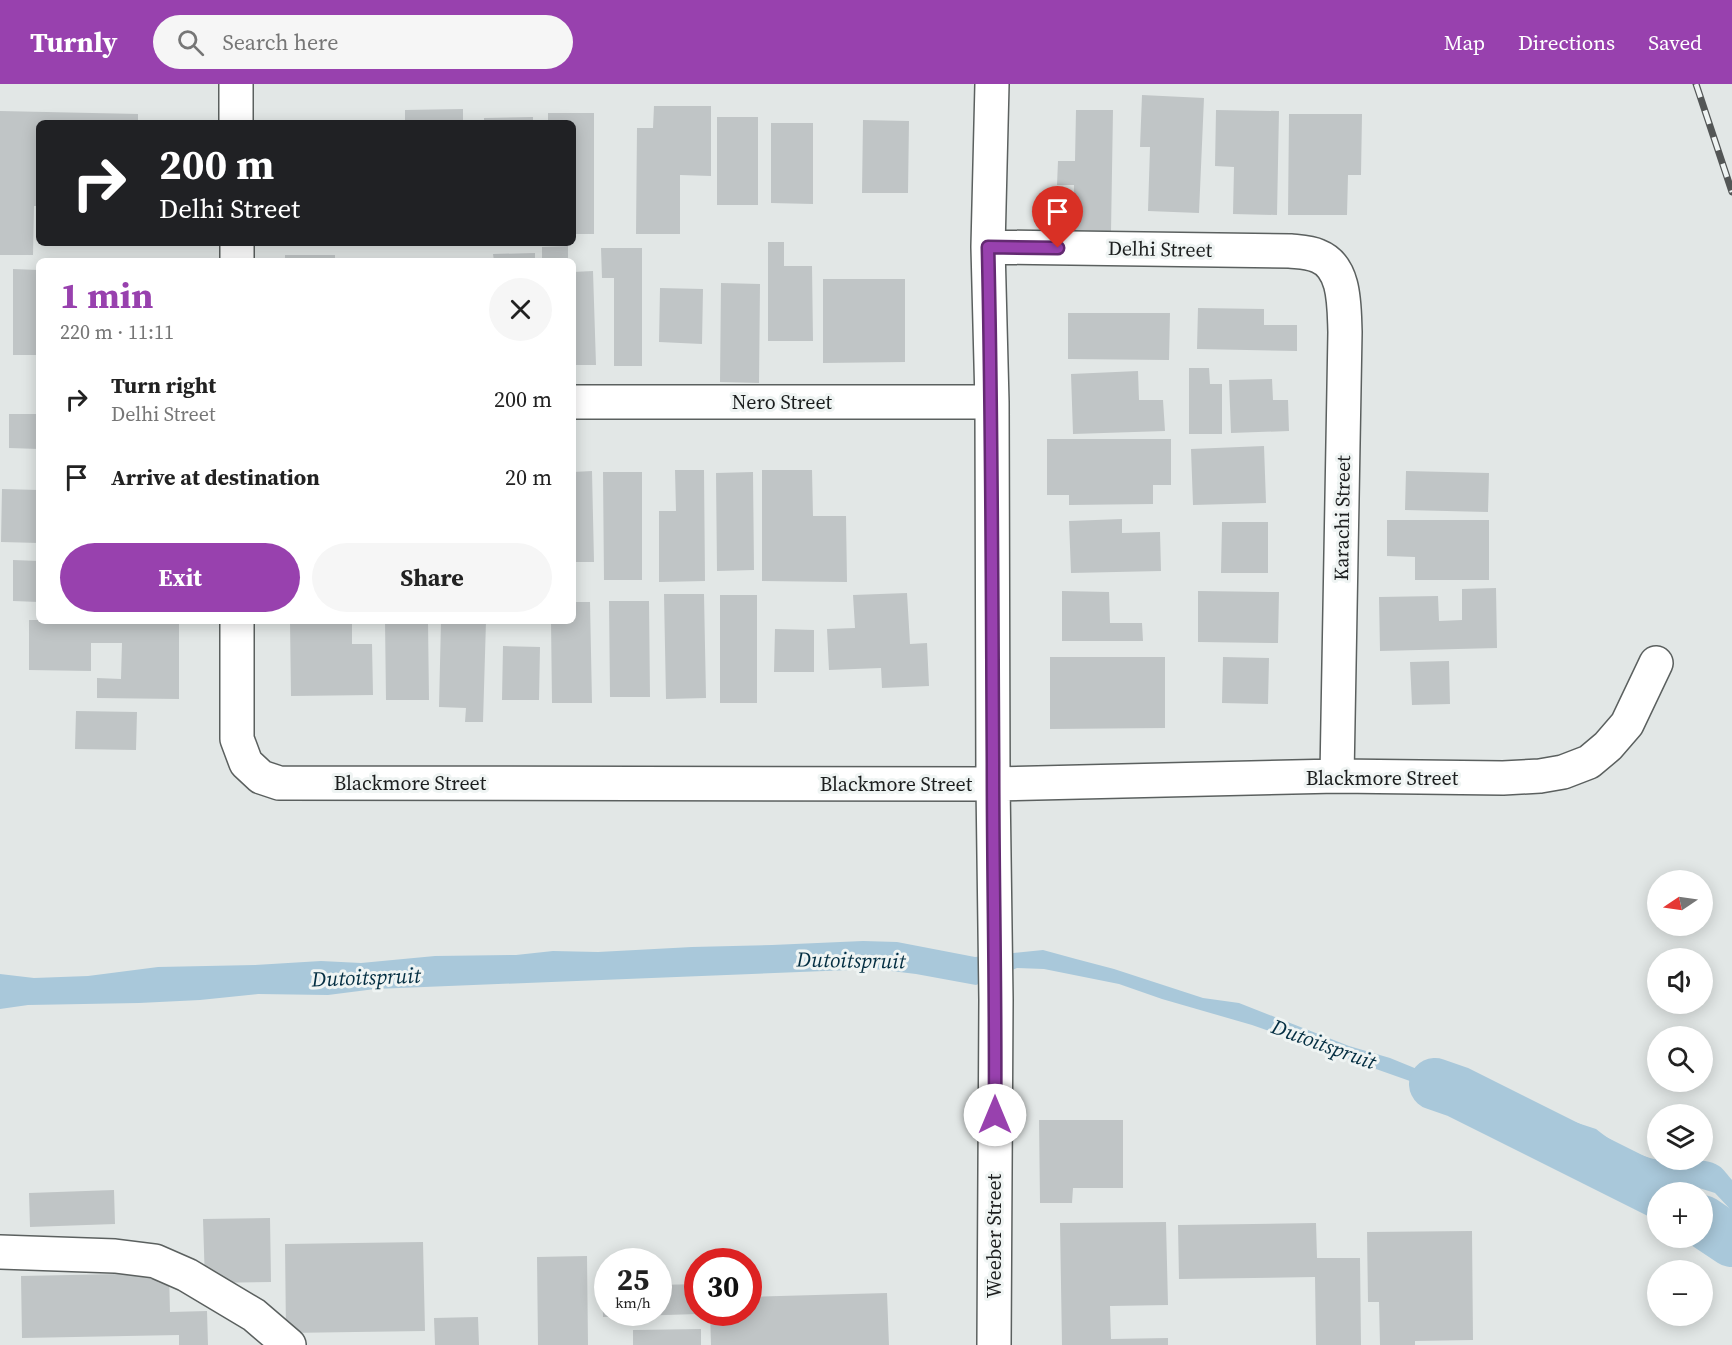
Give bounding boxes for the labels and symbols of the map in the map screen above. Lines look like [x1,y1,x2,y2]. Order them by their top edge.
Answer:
pin [1032,186,1083,248]
street label: Delhi Street [1108,234,1213,264]
street label: Nero Street [732,388,833,416]
street label: Karachi Street [1327,455,1357,581]
street label: Blackmore Street [1306,764,1459,792]
street label: Blackmore Street [334,769,487,797]
street label: Blackmore Street [820,770,973,798]
north arrow [1647,870,1713,936]
water label: Dutoitspruit [795,945,907,975]
water label: Dutoitspruit [310,961,422,993]
water label: Dutoitspruit [1267,1011,1381,1077]
position arrow [963,1083,1027,1147]
street label: Weeber Street [980,1173,1008,1298]
speed limit sign: 30 [684,1248,762,1326]

